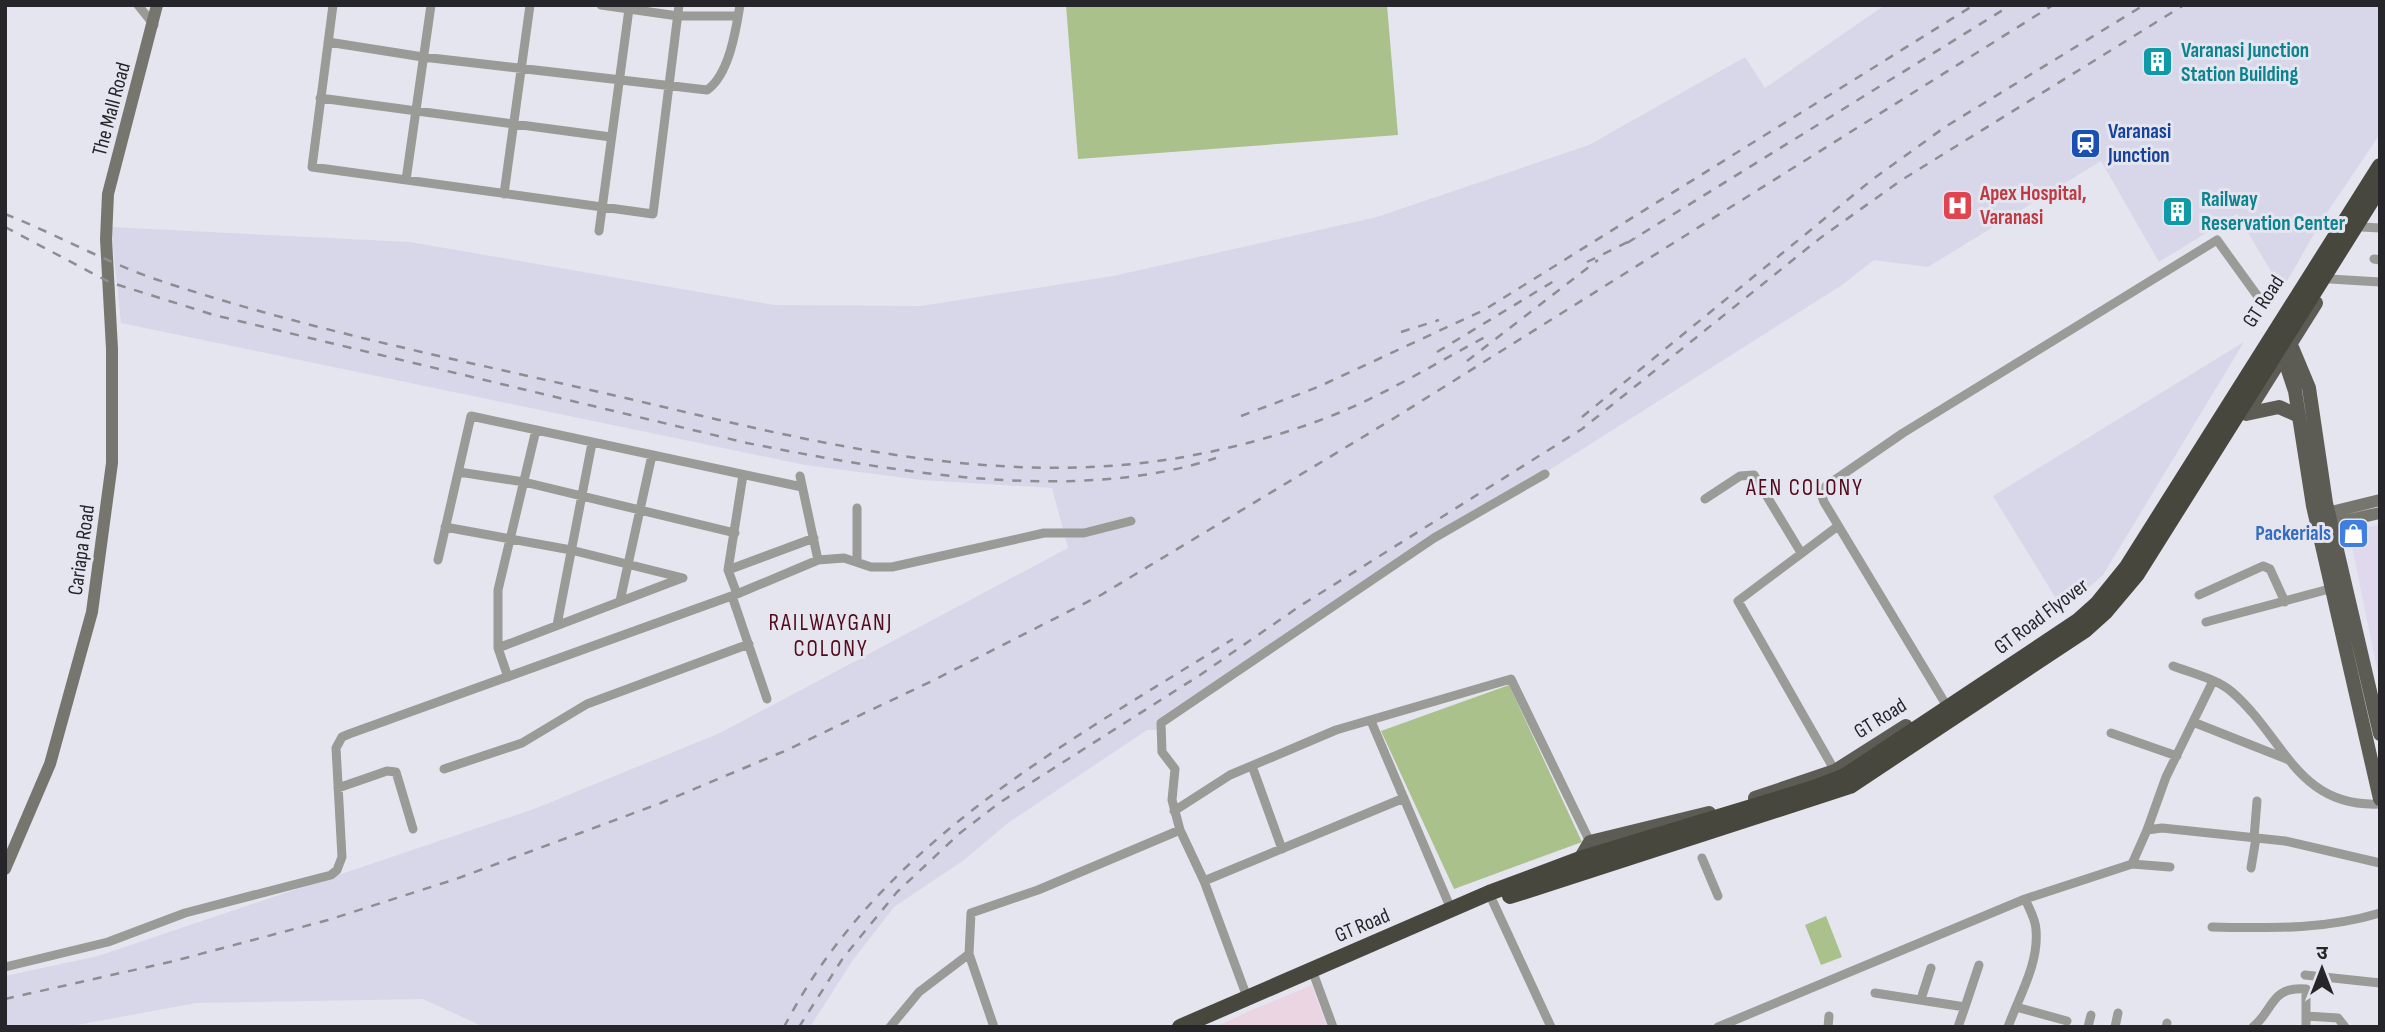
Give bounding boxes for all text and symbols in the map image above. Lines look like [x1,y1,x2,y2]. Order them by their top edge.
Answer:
place label: Varanasi Junction Station Building [2181,38,2309,87]
building icon: Varanasi Junction Station Building [2141,45,2175,79]
street label: The Mall Road [87,60,136,159]
place label: Varanasi Junction [2107,119,2171,168]
station icon: Varanasi Junction [2068,126,2102,160]
place label: Apex Hospital, Varanasi [1979,181,2087,230]
place label: Railway Reservation Center [2201,187,2346,236]
hospital icon: Apex Hospital, Varanasi [1940,188,1974,222]
building icon: Railway Reservation Center [2161,194,2195,228]
street label: GT Road [2237,270,2289,332]
district label: AEN COLONY [1745,474,1864,502]
street label: Cariapa Road [63,503,100,597]
shop icon: Packerials [2337,516,2371,550]
place label: Packerials [2255,521,2331,546]
street label: GT Road Flyover [1989,573,2093,660]
district label: RAILWAYGANJ COLONY [769,609,893,663]
street label: GT Road [1849,693,1911,744]
street label: GT Road [1331,903,1393,948]
north arrow [2287,934,2357,1004]
text: उ [2316,942,2328,965]

